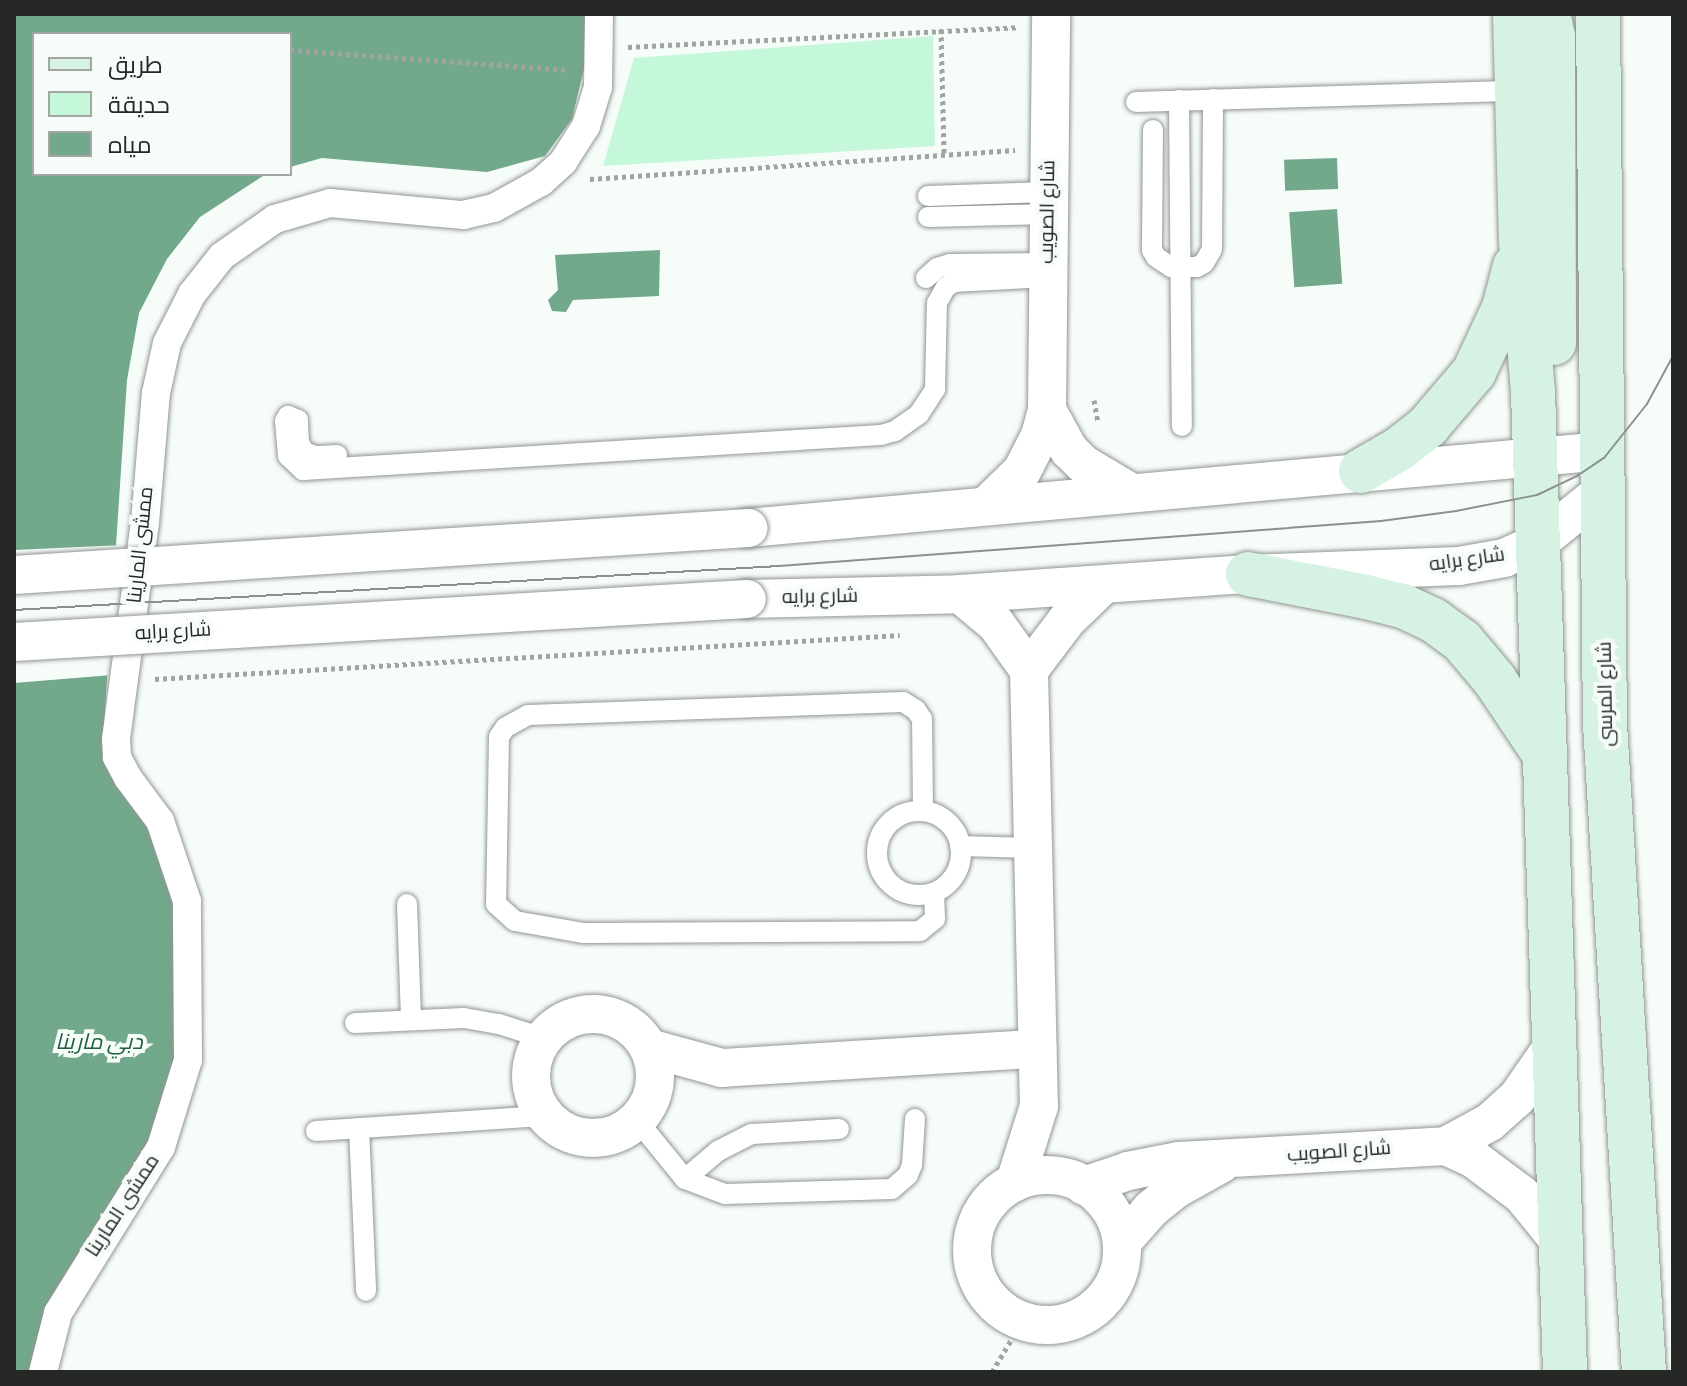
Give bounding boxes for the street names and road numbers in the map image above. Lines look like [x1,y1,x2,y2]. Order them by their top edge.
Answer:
street label: شارع الصويب [1035,160,1061,264]
street label: ممشى المارينا [123,485,159,605]
street label: شارع برايه [1428,543,1506,577]
street label: شارع برايه [782,584,858,610]
street label: شارع برايه [134,618,212,646]
street label: شارع المرسى [1593,641,1619,747]
street label: شارع الصويب [1286,1136,1392,1168]
street label: ممشى المارينا [81,1150,165,1262]

